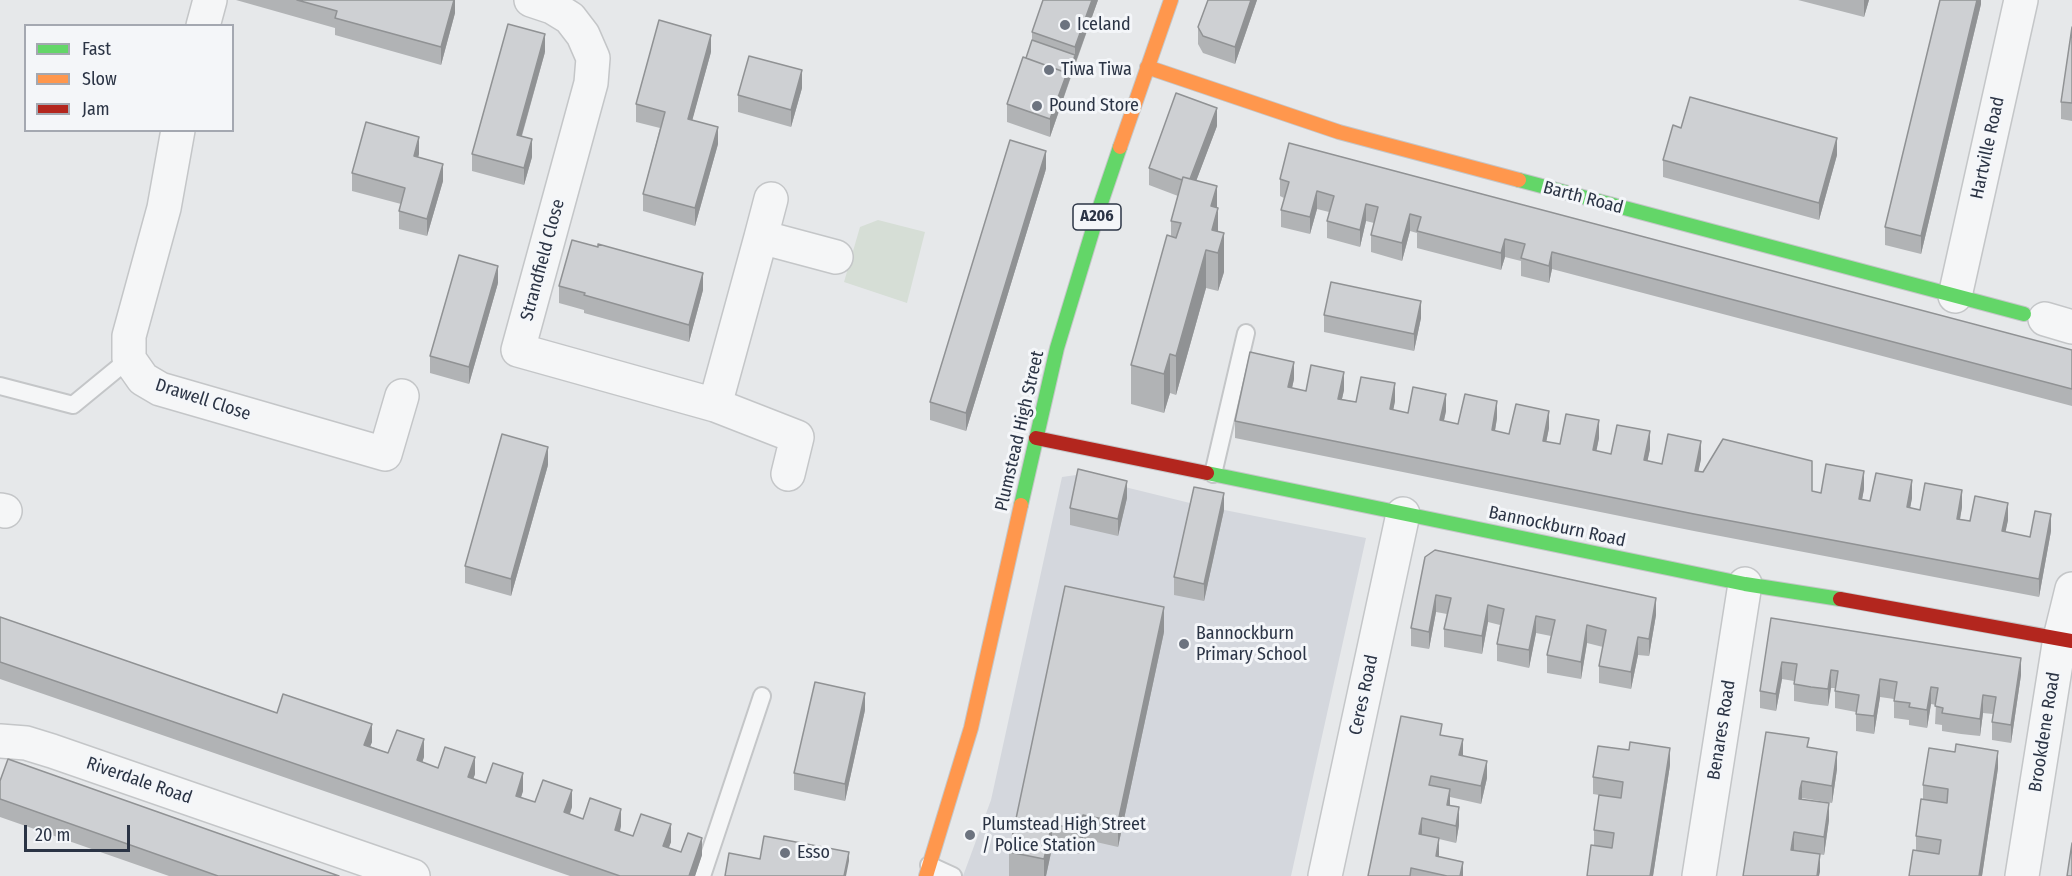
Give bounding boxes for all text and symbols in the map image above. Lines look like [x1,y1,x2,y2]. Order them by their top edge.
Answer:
place label: Iceland [1077,14,1131,36]
marker: Iceland [1058,18,1072,32]
legend [24,24,234,132]
text: Fast [82,38,111,60]
place label: Tiwa Tiwa [1061,59,1132,81]
marker: Tiwa Tiwa [1042,63,1056,77]
text: Slow [82,68,117,90]
place label: Pound Store [1049,95,1139,117]
street label: Hartville Road [1967,95,2009,201]
text: Jam [82,98,110,120]
marker: Pound Store [1030,99,1044,113]
street label: Barth Road [1541,177,1625,219]
street label: Strandfield Close [516,197,570,323]
road number: A206 [1073,204,1121,230]
street label: Plumstead High Street [991,349,1049,513]
street label: Drawell Close [153,374,253,426]
street label: Bannockburn Road [1487,502,1627,552]
place label: Bannockburn Primary School [1196,623,1307,666]
marker: Bannockburn Primary School [1177,637,1191,651]
street label: Ceres Road [1345,653,1383,737]
street label: Brookdene Road [2025,670,2065,794]
street label: Benares Road [1703,678,1741,782]
street label: Riverdale Road [83,753,195,809]
scale bar [27,813,134,851]
place label: Plumstead High Street / Police Station [982,814,1146,856]
text: 20 m [35,824,70,846]
marker: Plumstead High Street / Police Station [963,828,977,842]
place label: Esso [797,842,830,864]
marker: Esso [778,846,792,860]

